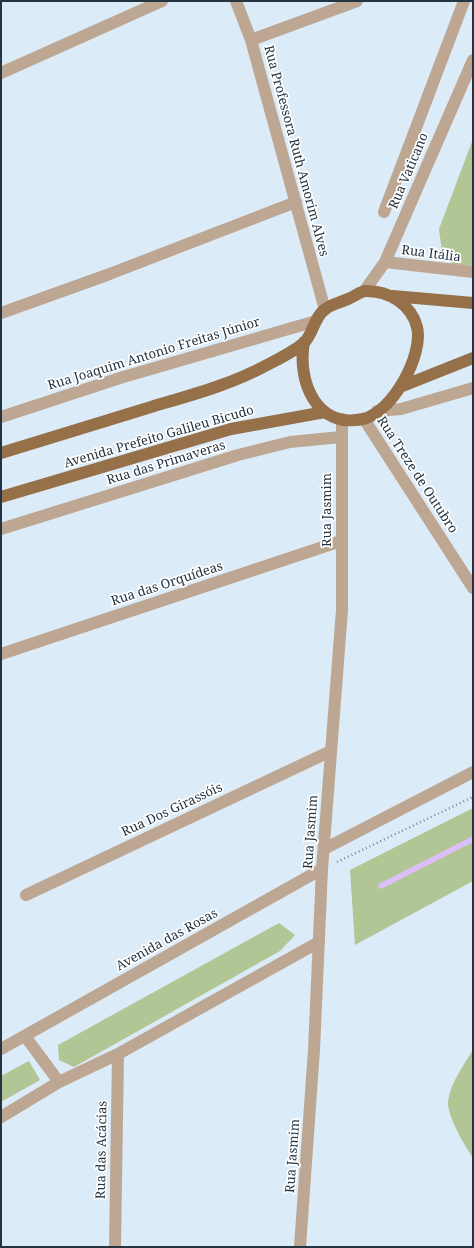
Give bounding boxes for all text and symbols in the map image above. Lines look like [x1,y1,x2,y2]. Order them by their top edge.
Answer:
street label: Rua Professora Ruth Amorim Alves [260,44,332,258]
street label: Rua Vaticano [386,131,432,211]
street label: Rua Itália [400,243,462,265]
street label: Rua Joaquim Antonio Freitas Júnior [46,314,262,394]
street label: Avenida Prefeito Galileu Bicudo [62,402,256,472]
street label: Rua Treze de Outubro [373,414,461,536]
street label: Rua das Primaveras [105,438,227,488]
street label: Rua Jasmim [319,473,335,547]
street label: Rua das Orquídeas [109,559,225,609]
street label: Rua Dos Girassóis [119,780,225,840]
street label: Rua Jasmim [301,795,321,869]
street label: Avenida das Rosas [113,906,221,974]
street label: Rua das Acácias [93,1101,111,1199]
street label: Rua Jasmim [283,1119,303,1193]

